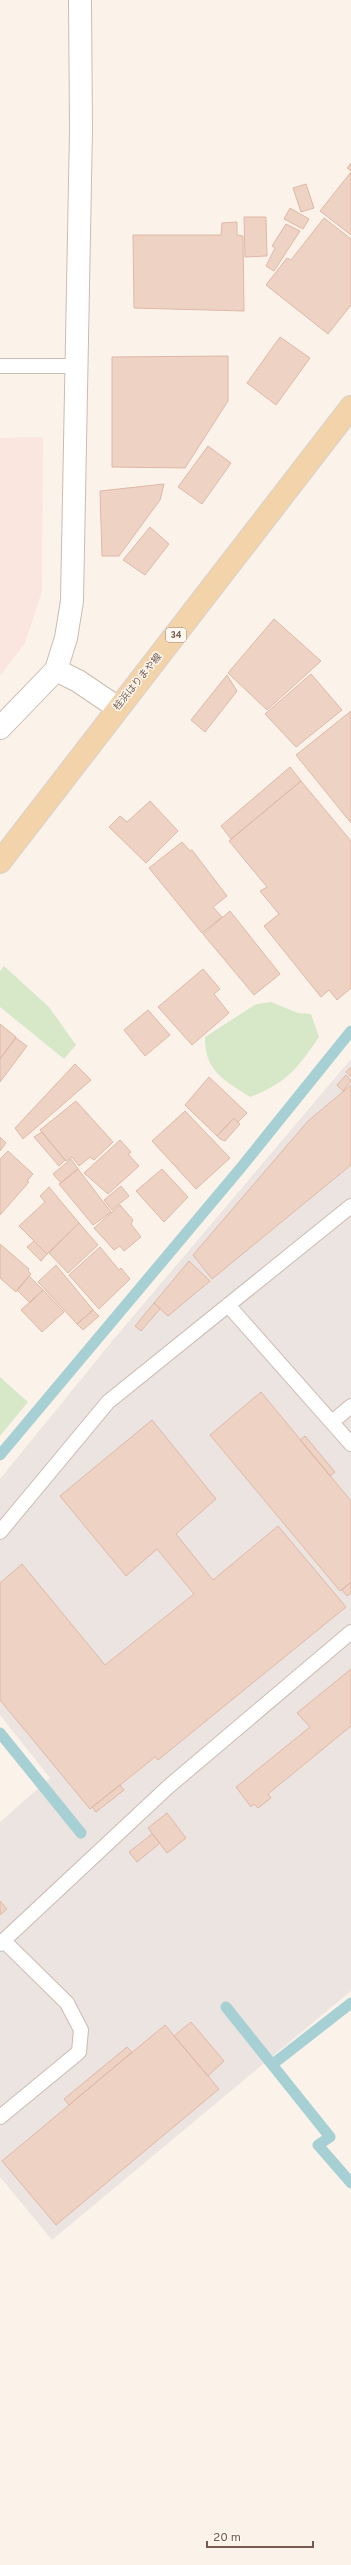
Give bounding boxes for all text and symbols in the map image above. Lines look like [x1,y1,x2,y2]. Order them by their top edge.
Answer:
road number: 34 [166,628,186,642]
street label: 桂浜はりまや線 [111,651,165,713]
scale bar [207,2523,313,2549]
text: 20 m [213,2530,241,2546]

